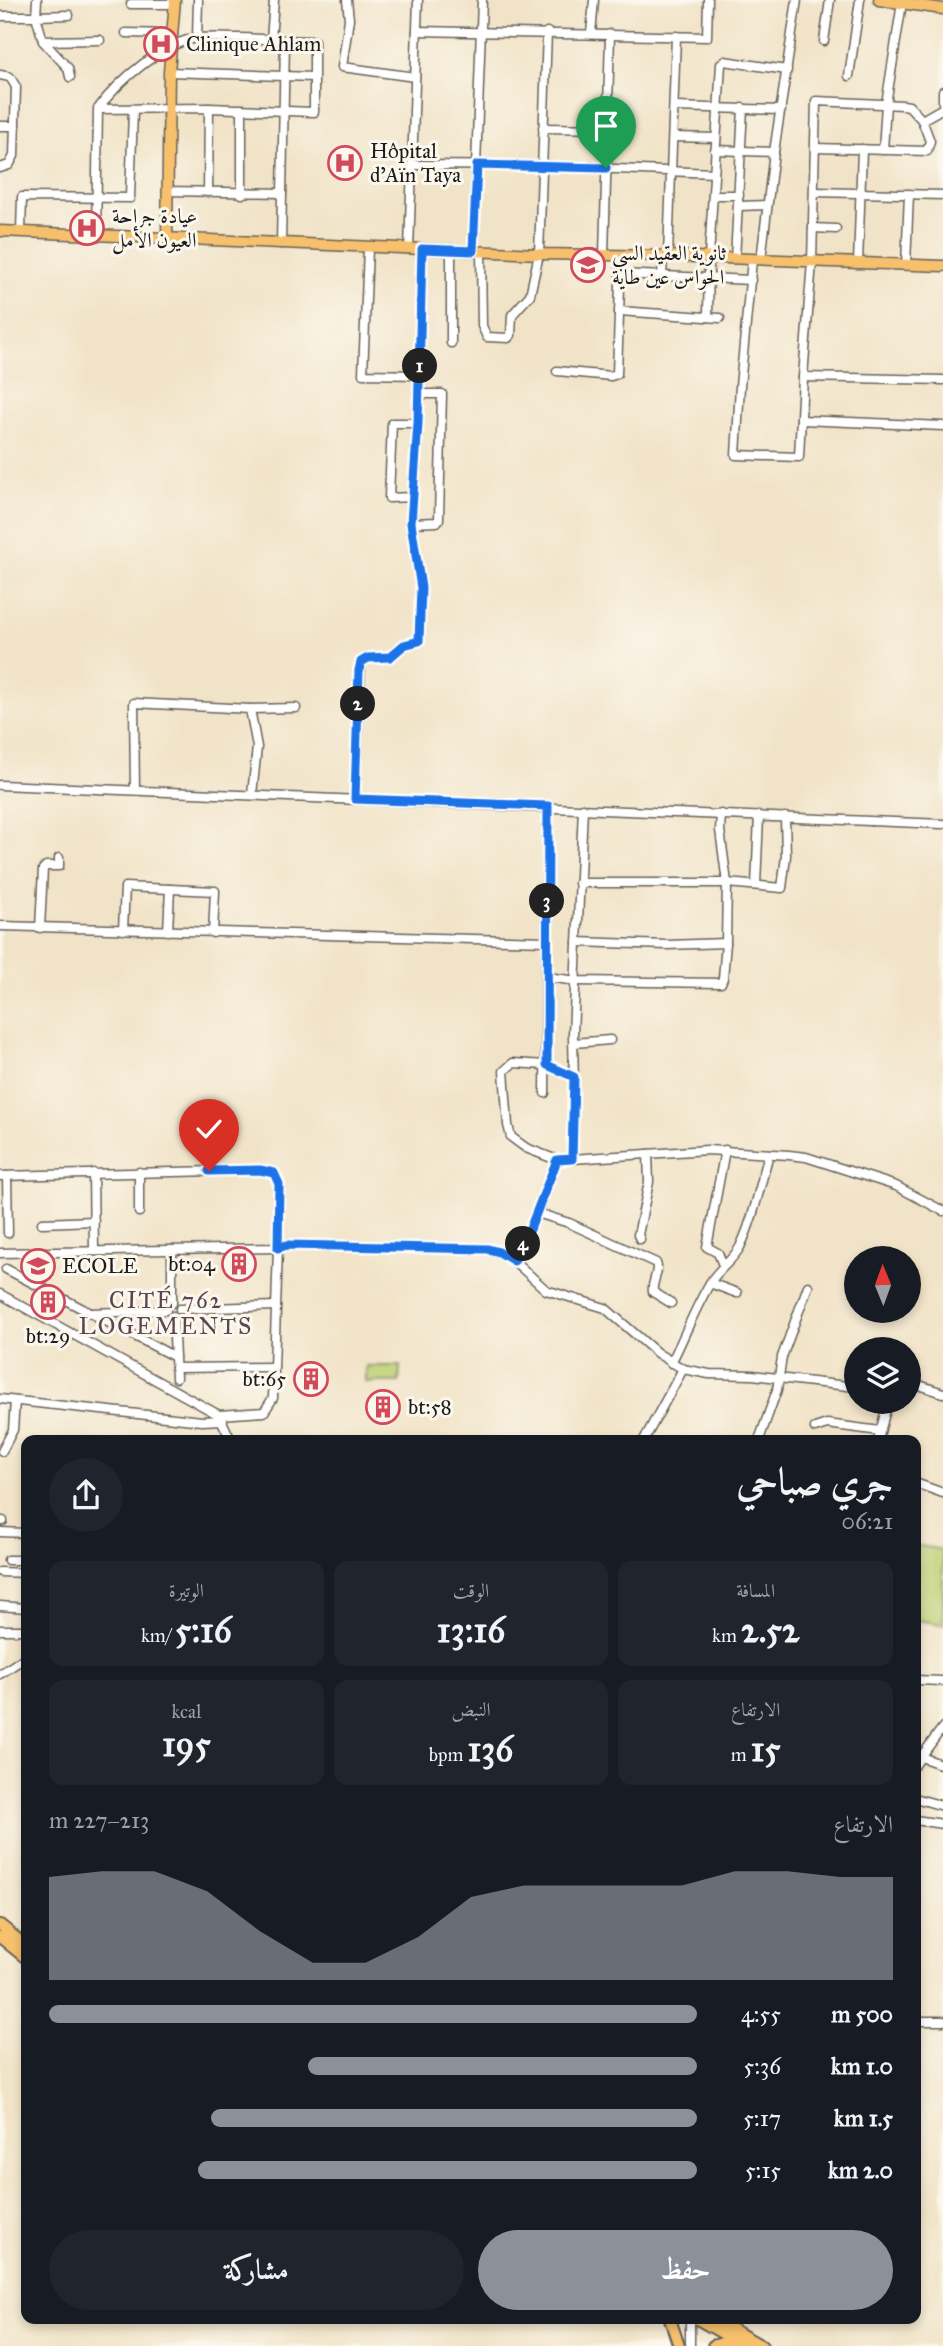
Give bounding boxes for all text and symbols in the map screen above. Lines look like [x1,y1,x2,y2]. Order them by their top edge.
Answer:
hospital icon: Clinique Ahlam [142,25,180,63]
place label: Clinique Ahlam [186,31,322,57]
pin [576,96,636,168]
icon: arrive [587,107,625,145]
place label: Hôpital d'Aïn Taya [370,138,461,188]
hospital icon: Hôpital d'Aïn Taya [326,144,364,182]
place label: عيادة جراحة العيون الأمل [112,203,197,255]
hospital icon: عيادة جراحة العيون الأمل [68,209,106,247]
place label: ثانوية العقيد السي الحواس عين طاية [612,240,727,290]
school or university icon: ثانوية العقيد السي الحواس عين طاية [569,246,607,284]
pin: 1 [402,348,438,384]
text: 1 [416,354,423,377]
pin: 2 [340,686,376,722]
text: 2 [353,692,362,715]
pin: 3 [530,884,564,918]
text: 3 [543,889,550,912]
pin [179,1099,239,1171]
icon: check [190,1110,228,1148]
pin: 4 [505,1226,540,1262]
text: 4 [517,1232,528,1255]
building icon: bt:04 [220,1245,258,1283]
north arrow [844,1246,920,1323]
map controls [844,1246,921,1414]
school or university icon: ECOLE [19,1247,57,1285]
place label: bt:04 [168,1251,216,1277]
place label: ECOLE [62,1253,138,1279]
building icon: bt:29 [29,1283,67,1321]
district label: CITÉ 762 LOGEMENTS [79,1285,253,1340]
place label: bt:29 [26,1323,70,1349]
button: layers [844,1337,921,1414]
building icon: bt:65 [292,1360,330,1398]
place label: bt:65 [243,1366,286,1392]
building icon: bt:58 [364,1388,402,1426]
place label: bt:58 [408,1394,452,1420]
button: share [49,1458,123,1532]
text: جري صباحي [736,1458,893,1504]
text: 06:21 [842,1507,893,1535]
text: الوتيرة [169,1579,204,1602]
text: الوقت [453,1579,489,1602]
text: المسافة [736,1579,775,1602]
text: 5:16 [175,1609,232,1652]
text: 13:16 [437,1609,505,1652]
text: 2.52 [741,1609,799,1652]
text: /km [141,1624,175,1647]
text: km [712,1624,741,1647]
text: النبض [451,1698,491,1721]
text: الارتفاع [731,1698,780,1721]
text: kcal [171,1700,201,1723]
text: 195 [162,1723,211,1766]
text: 136 [467,1728,513,1771]
text: 15 [751,1728,781,1771]
text: bpm [429,1743,467,1766]
text: m [731,1743,751,1766]
text: 213–227 m [49,1806,149,1834]
text: الارتفاع [833,1810,893,1838]
text: 4:55 [741,2000,781,2028]
text: 500 m [831,2000,893,2028]
text: 5:36 [744,2052,781,2080]
text: 1.0 km [831,2052,893,2080]
text: 5:17 [743,2104,781,2132]
text: 1.5 km [834,2104,893,2132]
text: 5:15 [745,2156,781,2184]
text: 2.0 km [828,2156,893,2184]
button: مشاركة [49,2230,464,2310]
button: حفظ [478,2230,893,2310]

